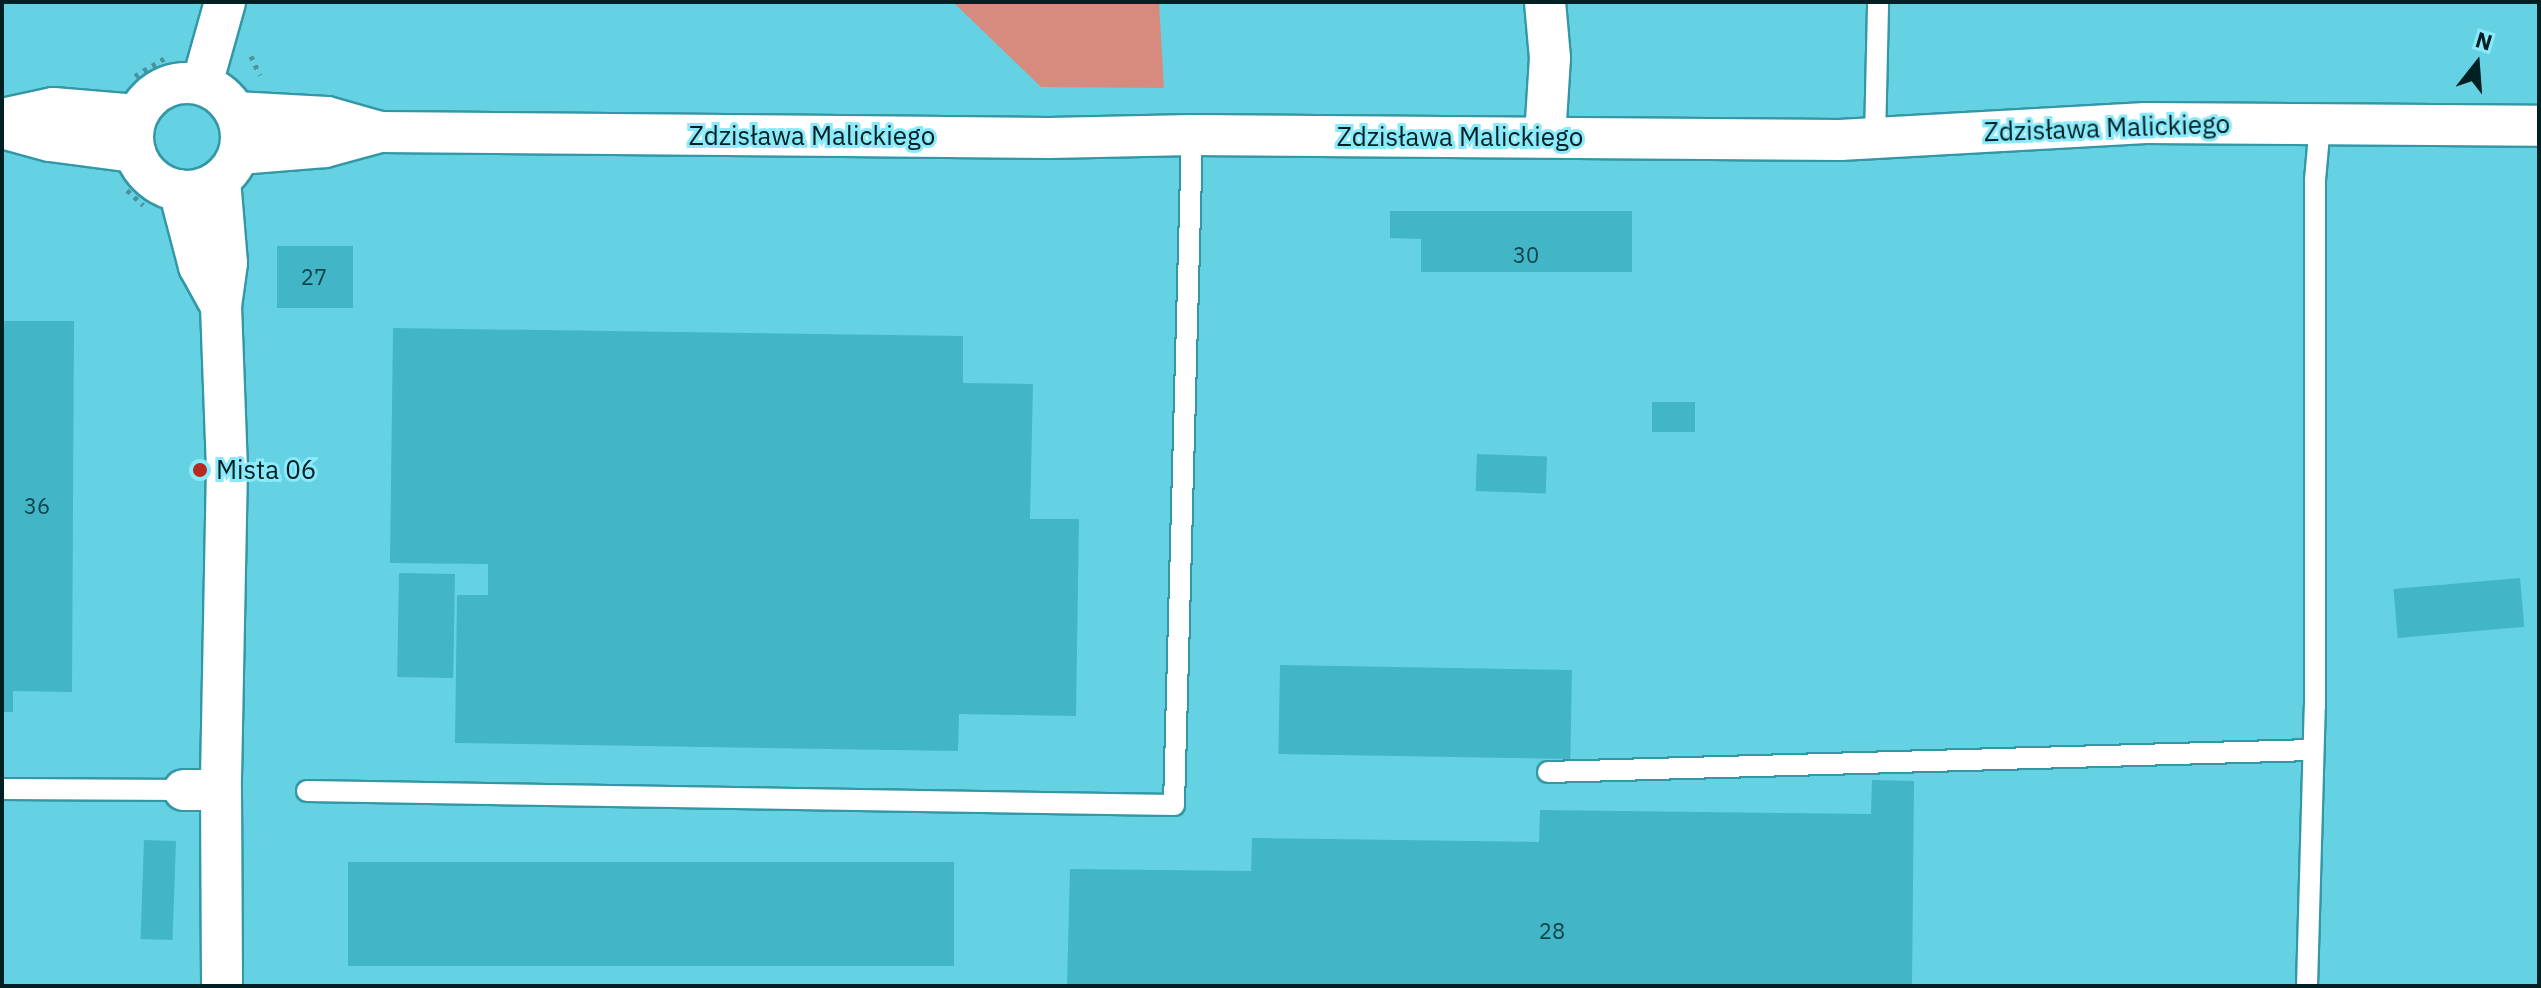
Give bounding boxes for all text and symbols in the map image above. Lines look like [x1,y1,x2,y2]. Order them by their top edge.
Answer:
north arrow [2437,24,2517,104]
text: N [2472,24,2496,57]
street label: Zdzisława Malickiego [1983,108,2231,148]
street label: Zdzisława Malickiego [689,120,935,152]
street label: Zdzisława Malickiego [1337,121,1583,153]
house number: 30 [1513,242,1539,268]
house number: 27 [301,264,327,290]
place label: Mista 06 [216,454,316,486]
marker: Mista 06 [191,461,209,479]
house number: 36 [24,493,50,519]
house number: 28 [1539,918,1565,944]

